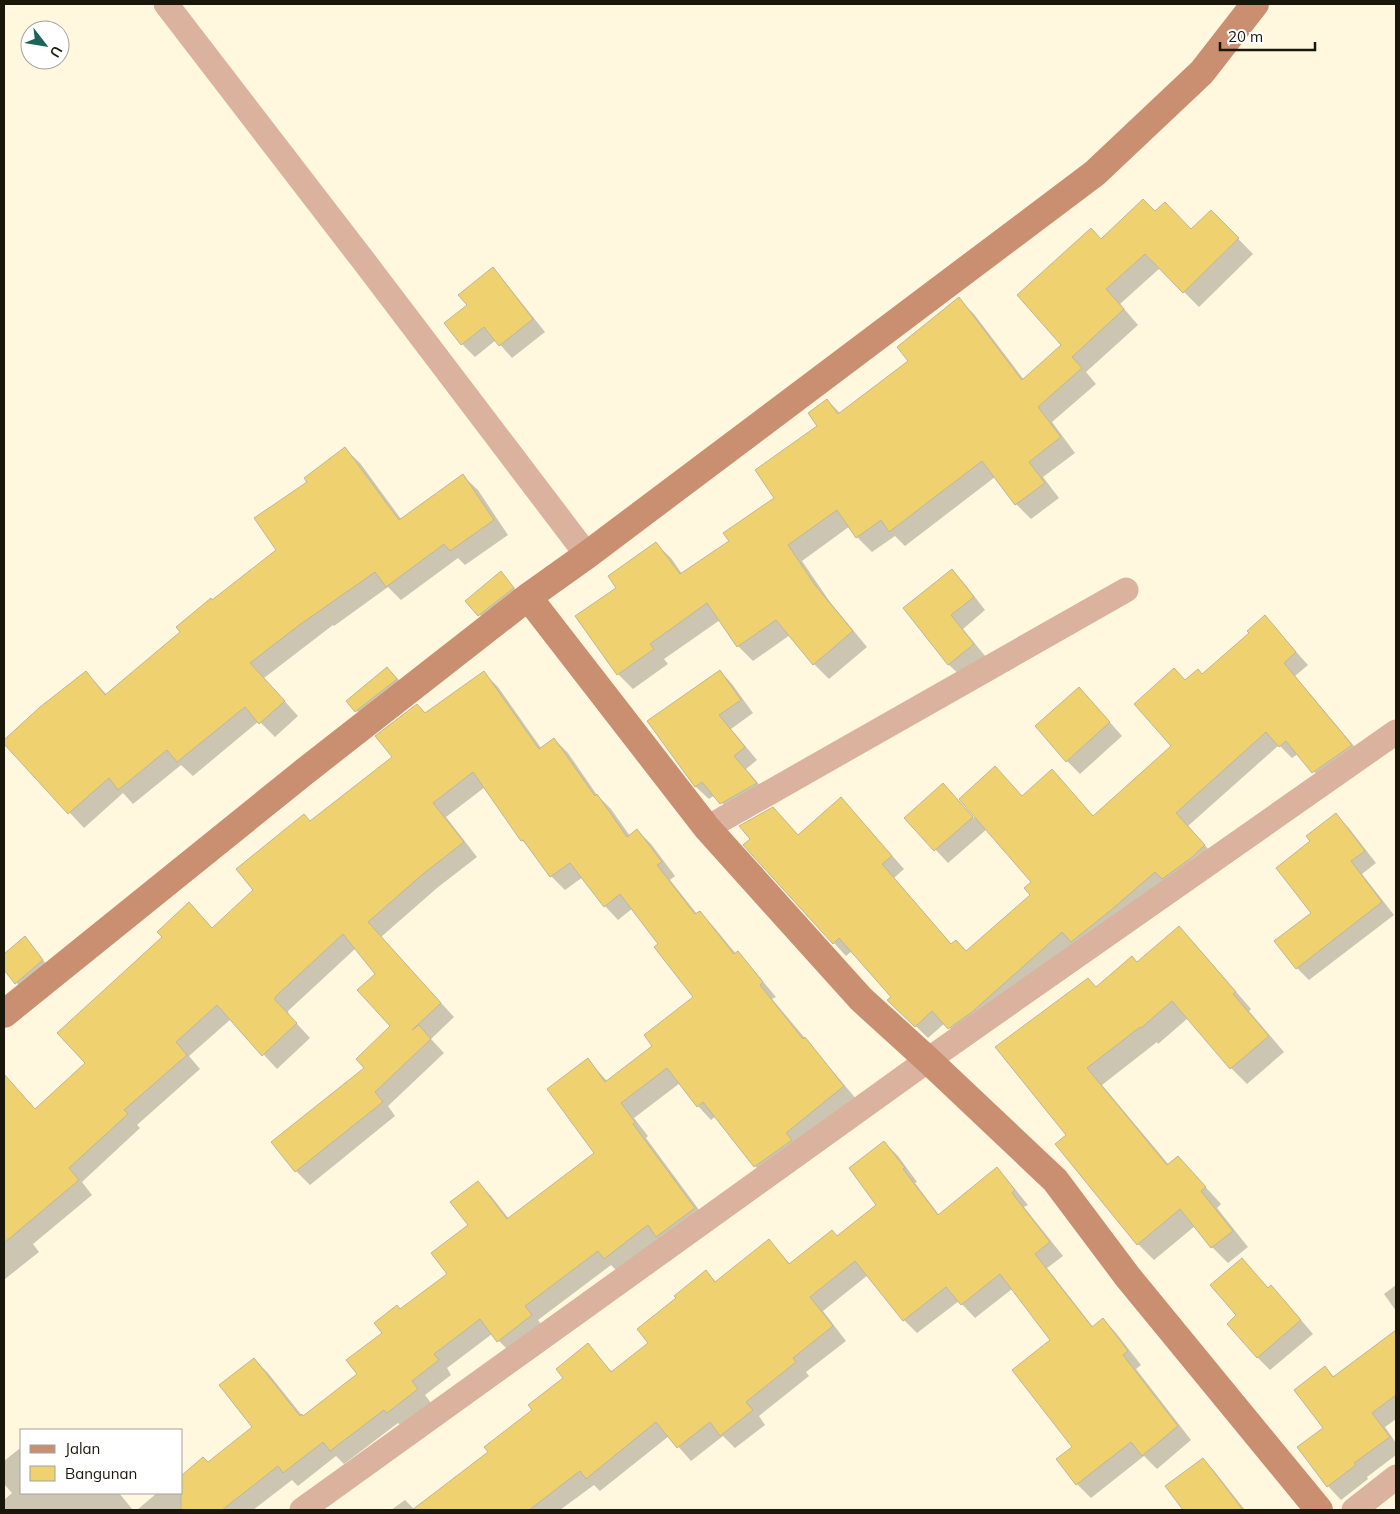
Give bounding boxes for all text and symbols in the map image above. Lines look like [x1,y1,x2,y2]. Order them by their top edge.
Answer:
north arrow [20,20,70,70]
scale bar [1220,20,1315,52]
text: 20 m [1228,27,1263,46]
text: U [46,43,67,61]
legend [20,1429,182,1494]
text: Jalan [65,1439,100,1458]
text: Bangunan [65,1464,137,1483]

